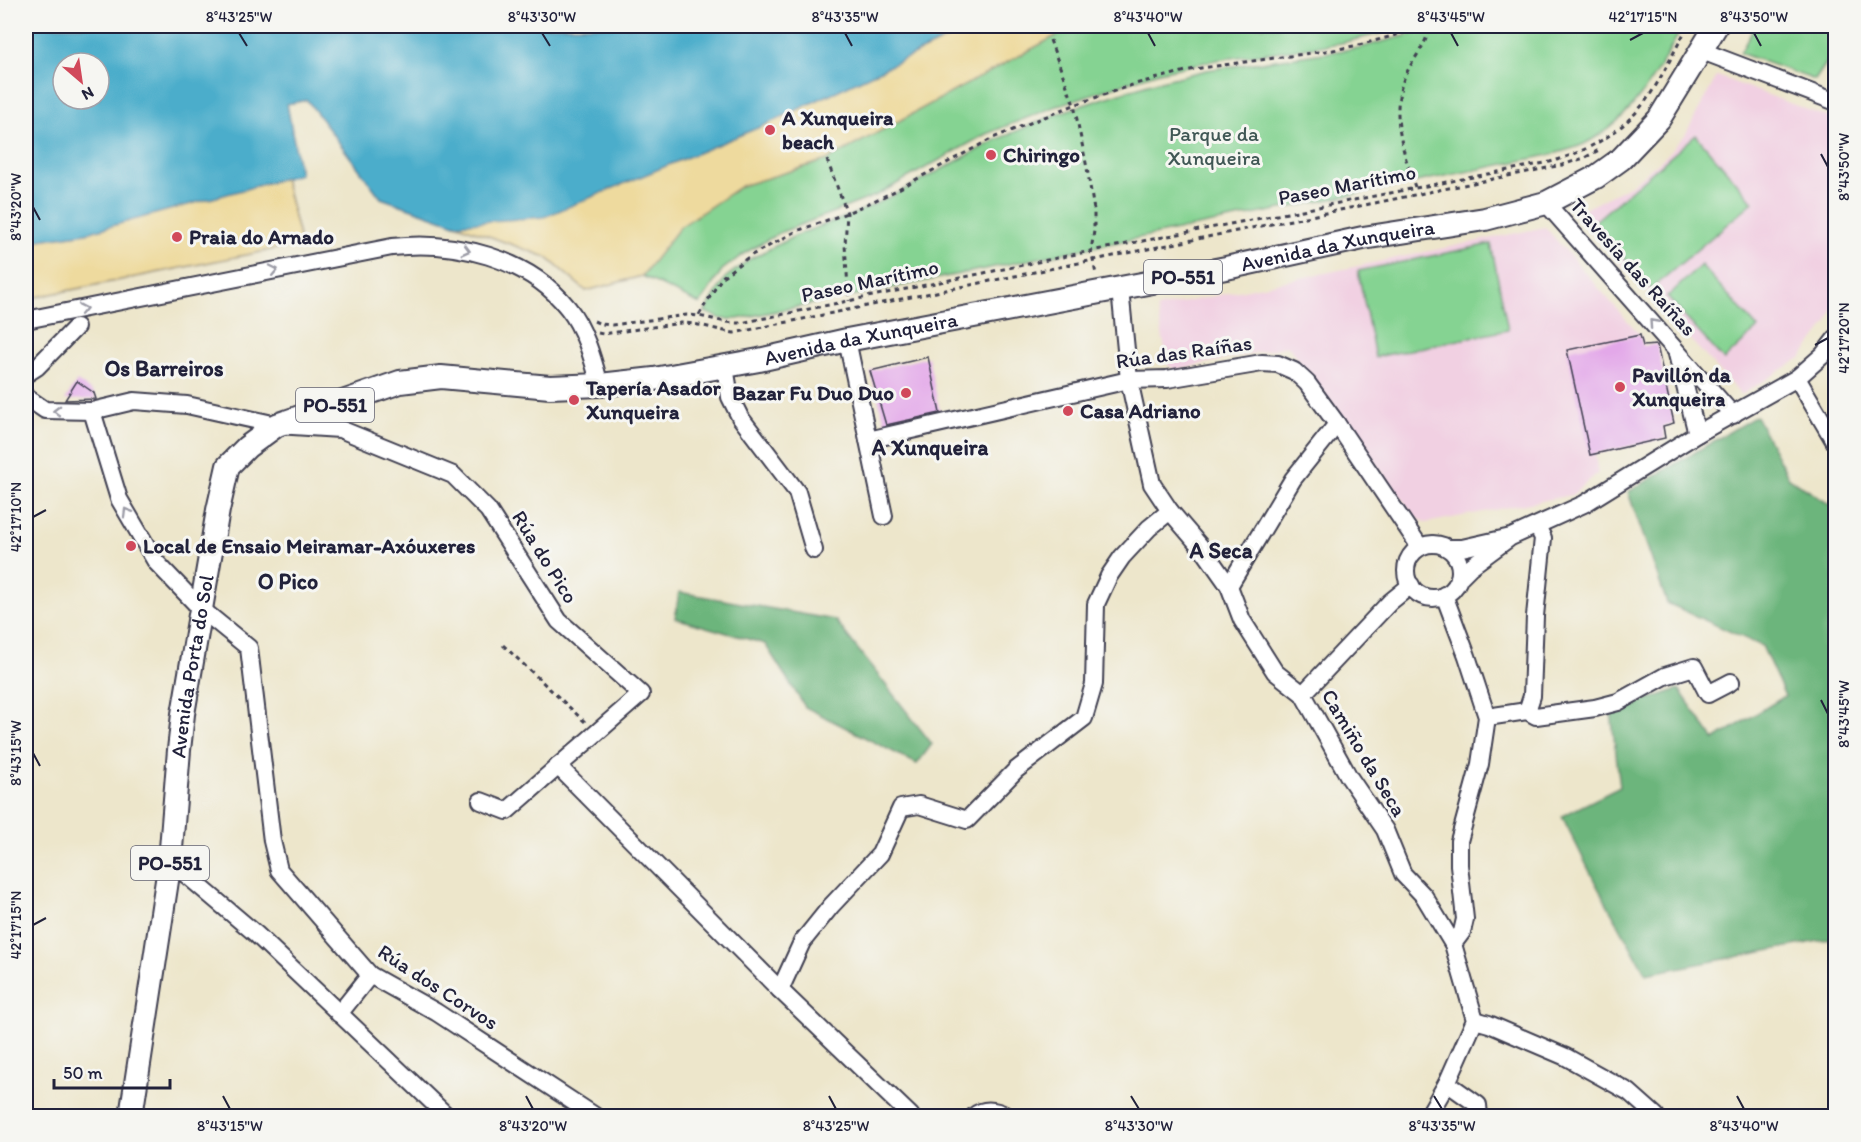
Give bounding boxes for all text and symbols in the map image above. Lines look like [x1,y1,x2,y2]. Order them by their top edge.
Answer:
text: 8°43'25"W [206,8,273,26]
text: 8°43'30"W [508,8,576,26]
text: 8°43'35"W [812,8,879,26]
text: 8°43'40"W [1113,8,1183,26]
text: 8°43'45"W [1417,8,1485,26]
text: 42°17'15"N [1609,8,1677,26]
text: 8°43'50"W [1720,8,1788,26]
north arrow [51,51,111,111]
text: N [79,83,97,105]
place label: A Xunqueira beach [781,105,894,154]
park label: Parque da Xunqueira [1167,121,1261,170]
marker: A Xunqueira beach [763,123,777,137]
text: 8°43'50"W [1835,133,1853,201]
place label: Chiringo [1003,142,1080,168]
marker: Chiringo [984,148,998,162]
street label: Paseo Marítimo [1276,159,1418,210]
text: 8°43'20"W [7,173,25,241]
street label: Travesía das Raíñas [1565,193,1702,341]
street label: Avenida da Xunqueira [1238,214,1436,276]
place label: Praia do Arnado [189,224,334,249]
marker: Praia do Arnado [170,230,184,244]
one-way arrow [461,243,471,256]
street label: Paseo Marítimo [799,254,941,307]
road number: PO-551 [1144,260,1222,294]
one-way arrow [269,264,279,277]
text: 42°17'20"N [1835,302,1853,374]
one-way arrow [78,303,88,316]
street label: Avenida da Xunqueira [762,306,960,370]
one-way arrow [1649,320,1660,330]
street label: Rúa das Raíñas [1114,330,1254,373]
district label: Os Barreiros [104,355,224,382]
place label: Pavillón da Xunqueira [1632,362,1732,412]
place label: Tapería Asador Xunqueira [585,375,722,425]
place label: Bazar Fu Duo Duo [732,380,894,405]
marker: Pavillón da Xunqueira [1613,380,1627,394]
marker: Bazar Fu Duo Duo [899,386,913,400]
road number: PO-551 [296,388,374,422]
marker: Tapería Asador Xunqueira [567,393,581,407]
place label: Casa Adriano [1080,398,1201,423]
one-way arrow [52,404,61,417]
marker: Casa Adriano [1061,404,1075,418]
district label: A Xunqueira [871,434,989,461]
text: 42°17'10"N [7,482,25,552]
street label: Rúa do Pico [507,506,584,608]
one-way arrow [122,508,134,518]
place label: Local de Ensaio Meiramar-Axóuxeres [143,533,475,558]
district label: A Seca [1188,537,1253,564]
marker: Local de Ensaio Meiramar-Axóuxeres [124,539,138,553]
district label: O Pico [258,568,318,595]
street label: Avenida Porta do Sol [165,573,219,759]
text: 8°43'45"W [1835,680,1853,748]
street label: Camiño da Seca [1317,685,1412,821]
text: 8°43'15"W [7,720,25,786]
road number: PO-551 [131,846,209,880]
text: 42°17'15"N [7,891,25,959]
street label: Rúa dos Corvos [373,938,503,1035]
scale bar [54,1052,170,1090]
text: 50 m [63,1062,103,1084]
text: 8°43'15"W [197,1117,263,1135]
text: 8°43'20"W [499,1117,567,1135]
text: 8°43'25"W [803,1117,870,1135]
text: 8°43'30"W [1105,1117,1173,1135]
text: 8°43'35"W [1409,1117,1476,1135]
text: 8°43'40"W [1709,1117,1779,1135]

